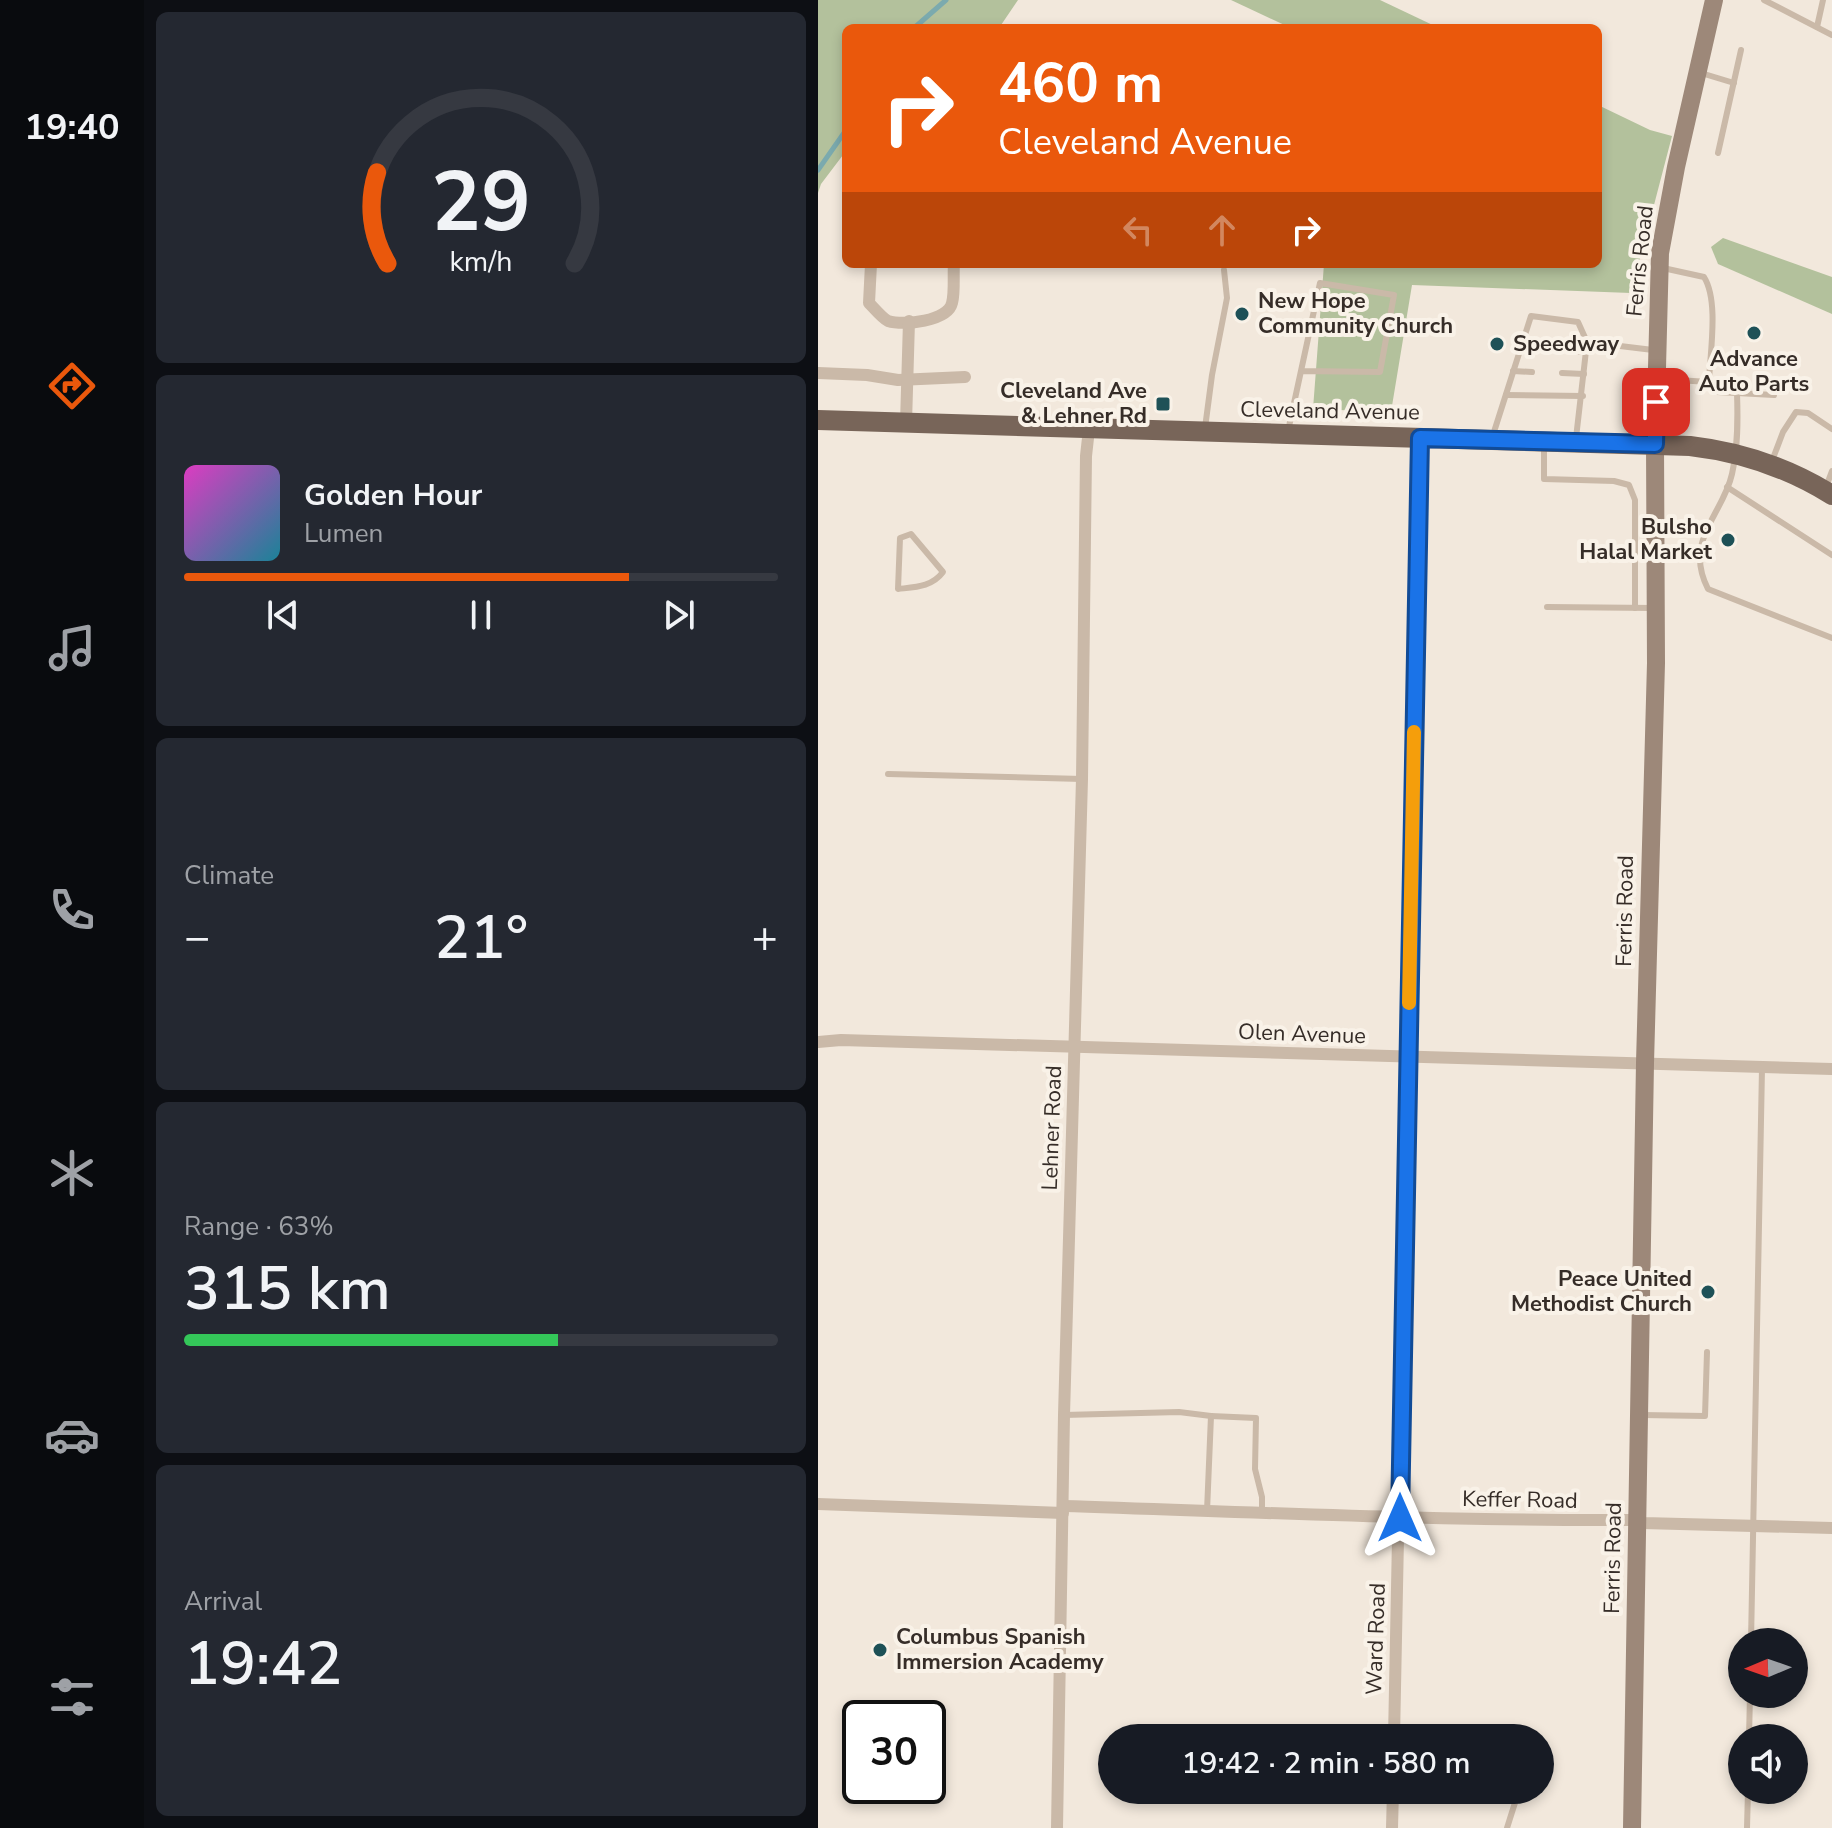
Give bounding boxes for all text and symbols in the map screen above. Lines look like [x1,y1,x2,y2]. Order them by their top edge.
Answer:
text: 460 m [998,45,1163,122]
icon: right [866,56,970,160]
text: 19:40 [24,103,120,152]
text: Cleveland Avenue [998,118,1292,167]
text: 29 [431,145,531,258]
street label: Ferris Road [1619,204,1661,318]
icon: left [1116,208,1160,252]
icon: ahead [1200,208,1244,252]
icon: right [1284,208,1328,252]
text: km/h [450,242,512,281]
place label: New Hope Community Church [1258,286,1453,341]
marker: New Hope Community Church [1233,305,1251,323]
marker: Advance Auto Parts [1745,324,1763,342]
place label: Speedway [1513,329,1620,359]
marker: Speedway [1488,335,1506,353]
place label: Advance Auto Parts [1699,344,1809,399]
icon: directions [44,358,100,414]
pin [1622,368,1690,436]
place label: Cleveland Ave & Lehner Rd [1000,376,1147,431]
icon: arrive [1634,380,1678,424]
street label: Cleveland Avenue [1240,394,1420,428]
marker: Cleveland Ave & Lehner Rd [1154,395,1172,413]
text: Golden Hour [304,475,482,516]
place label: Bulsho Halal Market [1579,512,1713,567]
text: Lumen [304,516,383,551]
marker: Bulsho Halal Market [1719,531,1737,549]
icon: previous [261,593,305,637]
icon: pause [459,593,503,637]
icon: next [657,593,701,637]
icon: music [44,620,100,676]
street label: Ferris Road [1609,855,1641,967]
text: Climate [184,858,274,893]
icon: phone [44,882,100,938]
text: 21° [434,897,528,979]
text: − [184,908,210,968]
text: + [752,908,778,968]
street label: Olen Avenue [1238,1017,1366,1051]
street label: Lehner Road [1035,1065,1069,1191]
icon: climate [44,1145,100,1201]
text: Range · 63% [184,1209,334,1244]
text: 315 km [184,1248,391,1330]
place label: Peace United Methodist Church [1511,1264,1692,1319]
marker: Peace United Methodist Church [1699,1283,1717,1301]
icon: car [44,1407,100,1463]
position arrow [1358,1476,1442,1560]
street label: Keffer Road [1462,1484,1578,1516]
street label: Ferris Road [1597,1502,1629,1614]
street label: Ward Road [1359,1582,1393,1696]
text: Arrival [184,1584,262,1619]
place label: Columbus Spanish Immersion Academy [896,1622,1104,1677]
text: 19:42 [184,1623,342,1705]
north arrow [1728,1628,1808,1708]
map controls [1728,1628,1808,1804]
marker: Columbus Spanish Immersion Academy [871,1641,889,1659]
icon: filters [44,1669,100,1725]
speed limit sign: 30 [842,1700,946,1804]
button: sound [1728,1724,1808,1804]
text: 19:42 · 2 min · 580 m [1181,1743,1471,1784]

